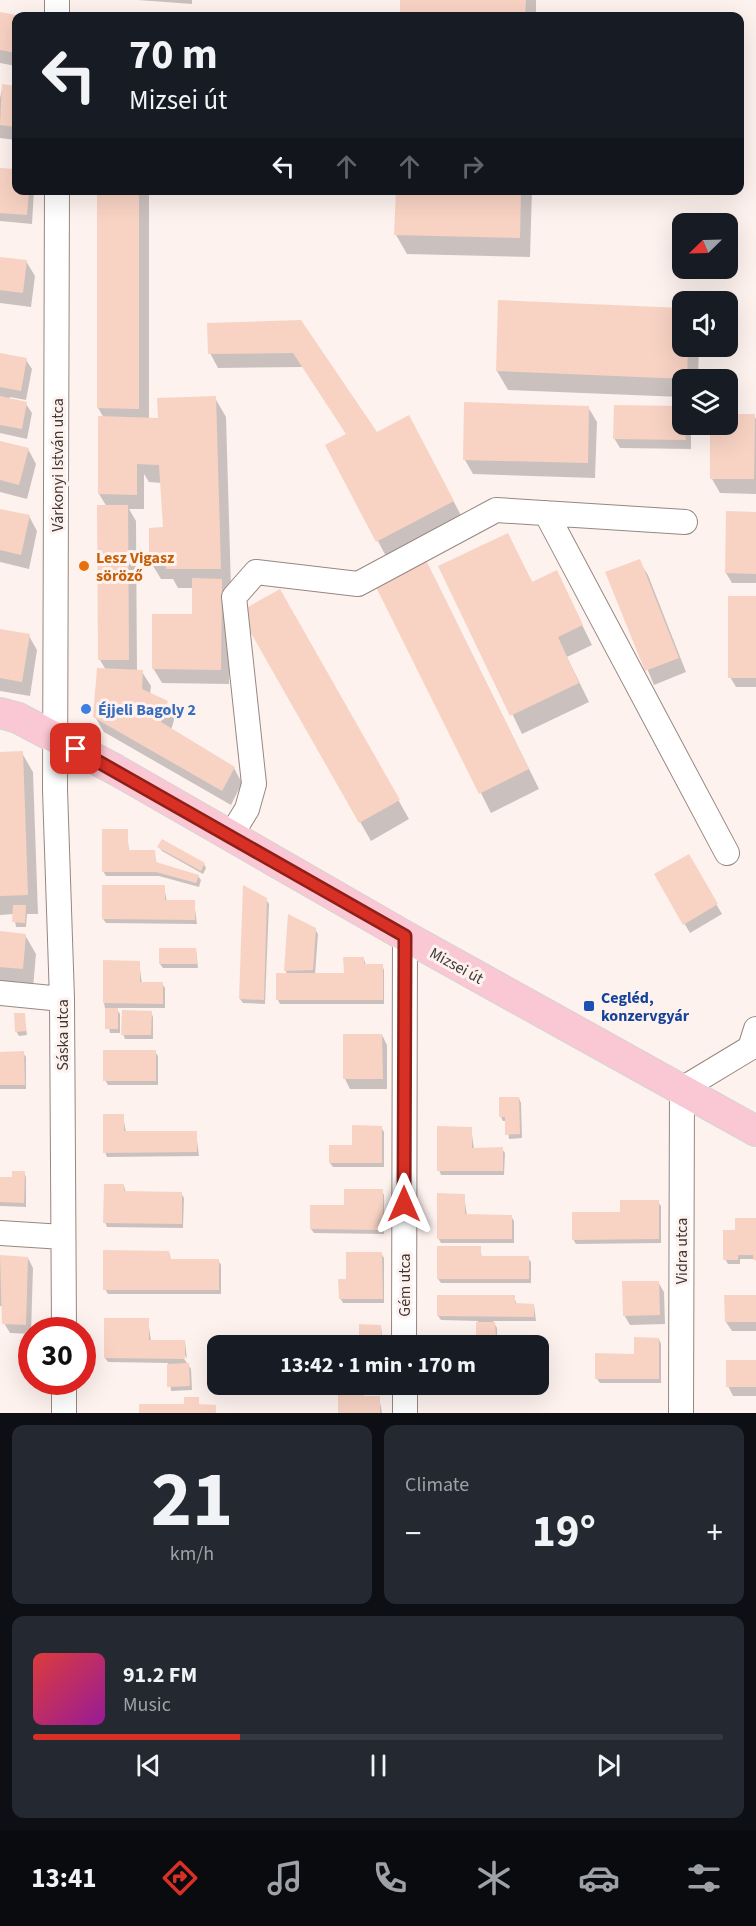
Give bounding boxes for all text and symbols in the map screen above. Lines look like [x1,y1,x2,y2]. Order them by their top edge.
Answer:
text: 70 m [129,25,218,85]
icon: left [30,36,108,114]
text: Mizsei út [129,81,227,120]
icon: left [267,150,300,183]
icon: ahead [330,150,363,183]
icon: ahead [393,150,426,183]
icon: right [456,150,489,183]
north arrow [672,213,738,279]
map controls [672,213,738,435]
button: sound [672,291,738,357]
button: layers [672,369,738,435]
street label: Várkonyi István utca [47,398,69,532]
place label: Lesz Vigasz söröző [96,547,174,587]
marker: Lesz Vigasz söröző [77,559,91,573]
place label: Éjjeli Bagoly 2 [98,699,196,721]
marker: Éjjeli Bagoly 2 [79,702,93,716]
pin [50,723,101,774]
icon: arrive [59,732,92,765]
street label: Mizsei út [426,942,488,990]
place label: Cegléd, konzervgyár [601,987,690,1027]
street label: Sáska utca [52,999,74,1071]
marker: Cegléd, konzervgyár [582,999,596,1013]
position arrow [372,1172,436,1236]
street label: Vidra utca [671,1218,693,1284]
street label: Gém utca [394,1253,416,1317]
speed limit sign: 30 [18,1317,96,1395]
text: 13:42 · 1 min · 170 m [280,1349,476,1381]
text: 21 [151,1445,233,1556]
text: Climate [405,1471,469,1499]
text: 19° [532,1500,596,1564]
text: − [405,1510,421,1557]
text: + [707,1510,723,1557]
text: km/h [170,1540,214,1568]
text: 91.2 FM [123,1659,197,1691]
text: Music [123,1691,171,1719]
icon: previous [132,1749,165,1782]
icon: pause [362,1749,395,1782]
icon: next [592,1749,625,1782]
icon: directions [159,1857,201,1899]
icon: music [264,1857,306,1899]
icon: phone [369,1857,411,1899]
icon: climate [473,1857,515,1899]
icon: car [578,1857,620,1899]
icon: filters [683,1857,725,1899]
text: 13:41 [31,1859,96,1898]

